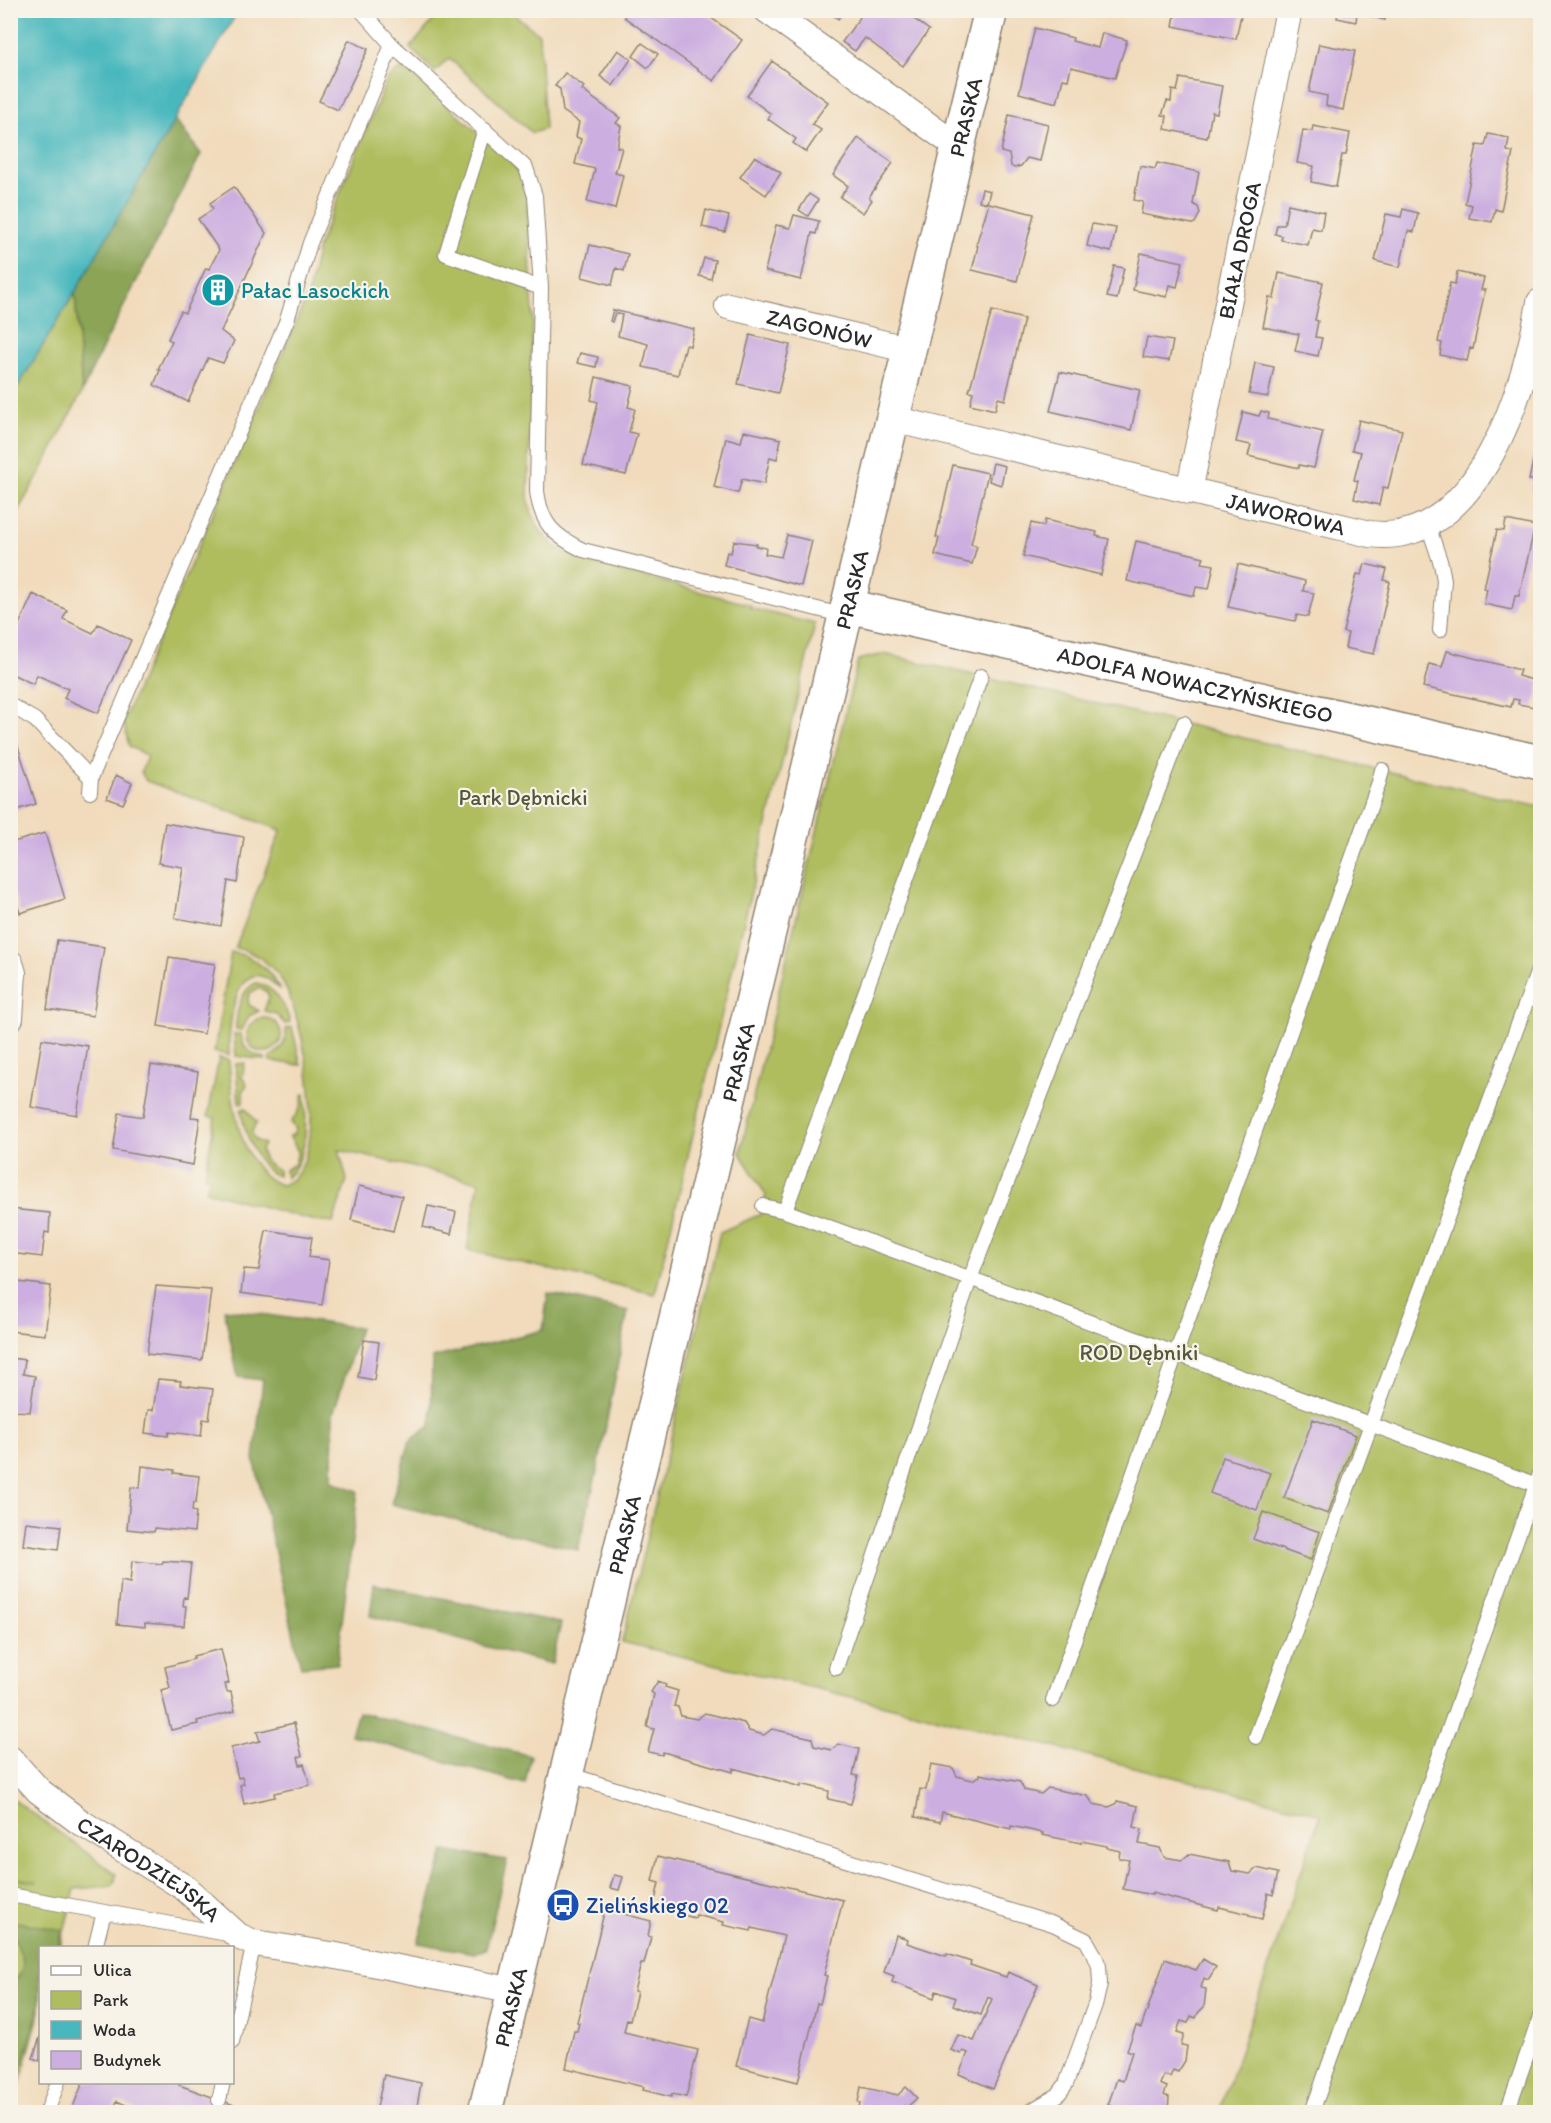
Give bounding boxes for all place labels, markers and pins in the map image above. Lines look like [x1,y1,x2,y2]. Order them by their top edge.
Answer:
building icon: Pałac Lasockich [200,272,236,308]
place label: Pałac Lasockich [241,277,390,304]
bus stop icon: Zielińskiego 02 [545,1887,581,1923]
place label: Zielińskiego 02 [586,1892,729,1919]

